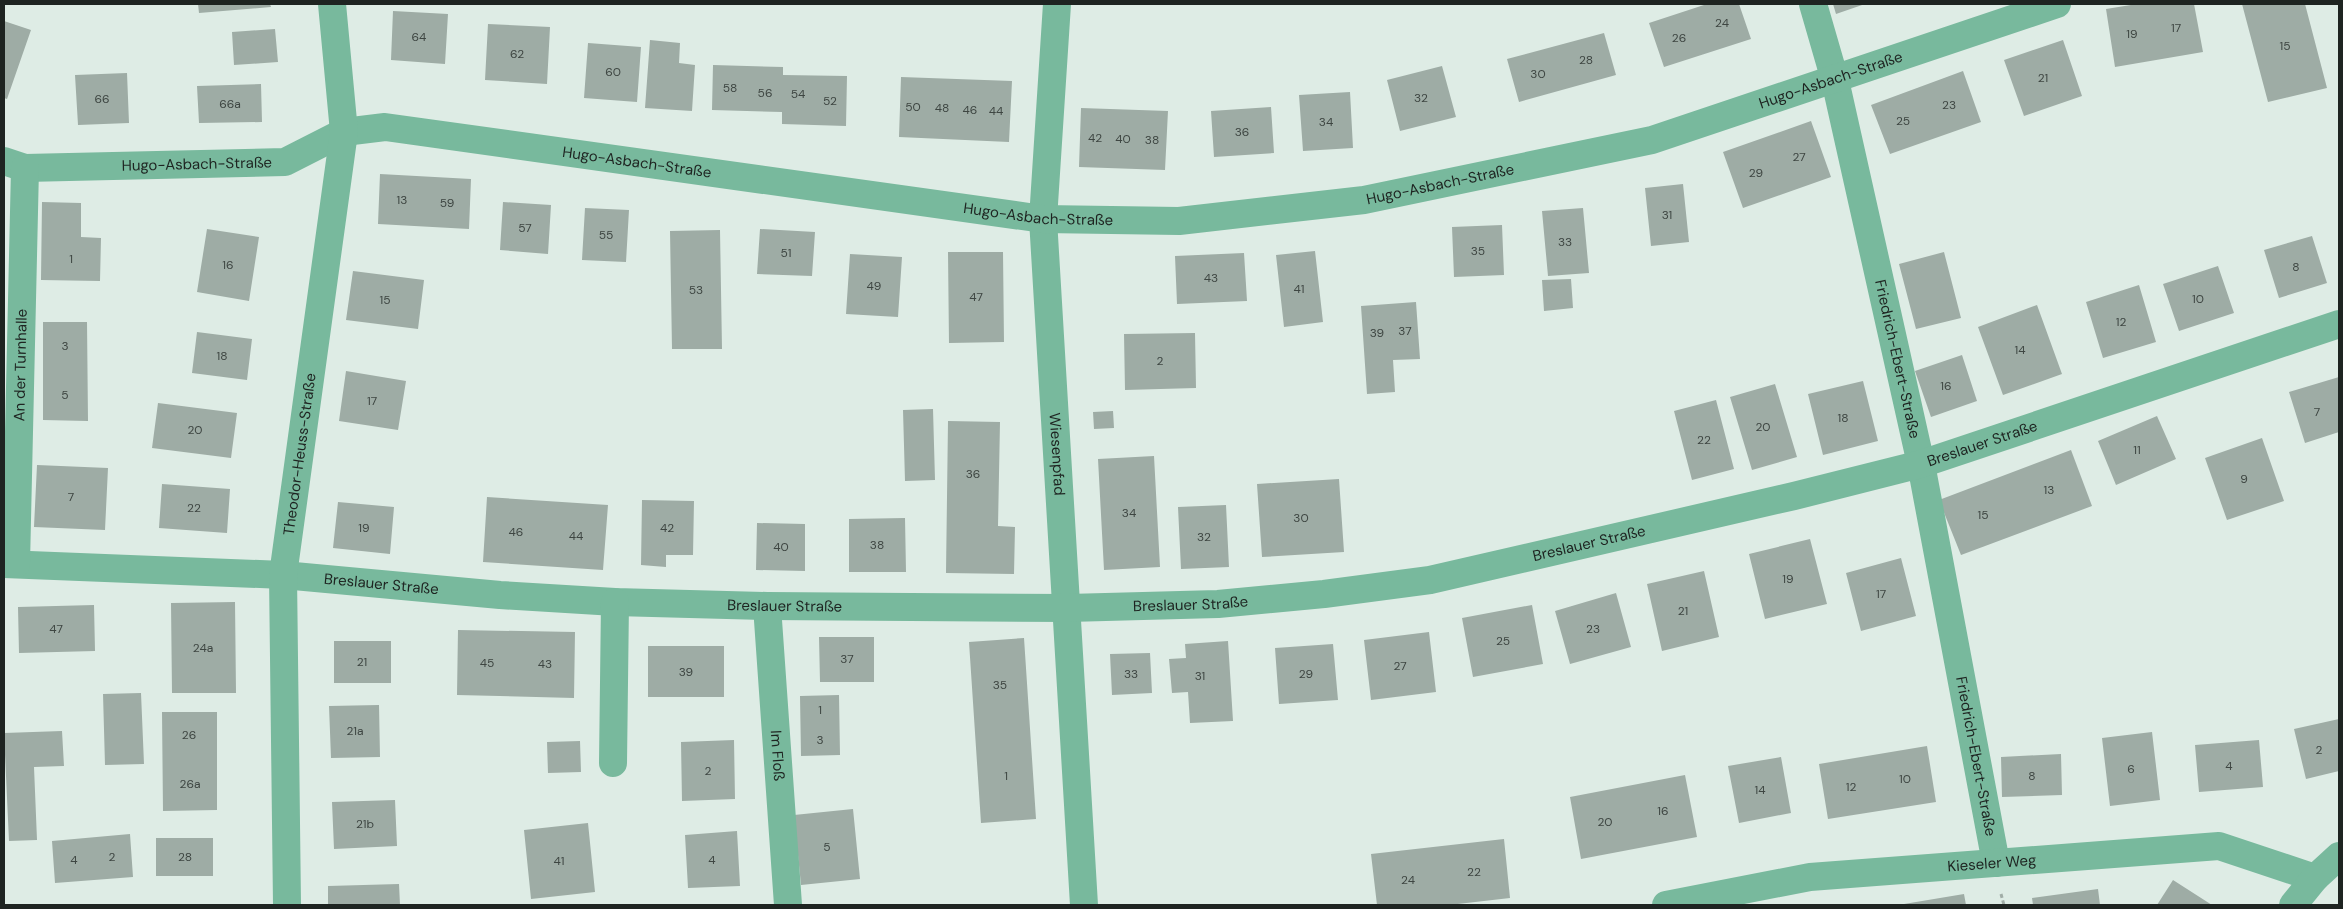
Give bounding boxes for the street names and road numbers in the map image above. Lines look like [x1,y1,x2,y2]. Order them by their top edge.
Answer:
street label: Hugo-Asbach-Straße [1756,47,1905,113]
street label: Hugo-Asbach-Straße [561,142,713,183]
street label: Hugo-Asbach-Straße [121,152,272,176]
street label: Hugo-Asbach-Straße [1364,159,1516,209]
street label: Hugo-Asbach-Straße [962,198,1113,230]
street label: Friedrich-Ebert-Straße [1870,278,1925,440]
street label: An der Turnhalle [9,309,32,422]
street label: Theodor-Heuss-Straße [279,372,321,537]
street label: Wiesenpfad [1045,412,1070,496]
street label: Breslauer Straße [1924,416,2040,471]
street label: Breslauer Straße [1531,521,1647,566]
street label: Breslauer Straße [323,569,440,599]
street label: Breslauer Straße [1133,591,1249,616]
street label: Breslauer Straße [727,595,842,616]
street label: Friedrich-Ebert-Straße [1951,675,2001,838]
street label: Im Floß [766,729,789,782]
street label: Kieseler Weg [1947,850,2037,877]

